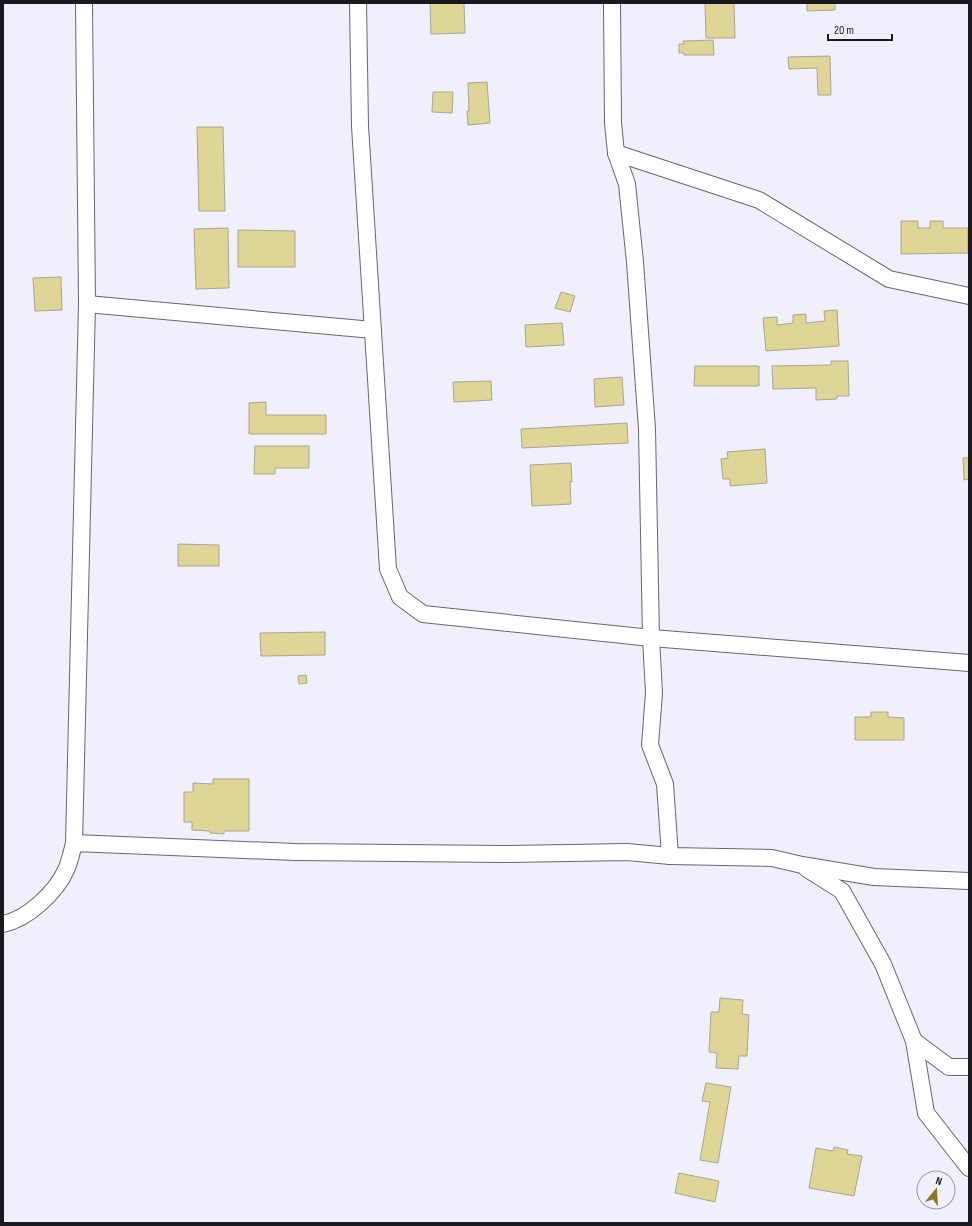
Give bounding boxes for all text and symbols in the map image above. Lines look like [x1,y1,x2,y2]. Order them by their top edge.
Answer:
scale bar [828,16,892,42]
text: 20 m [834,23,854,38]
north arrow [916,1170,956,1210]
text: N [934,1174,944,1188]

